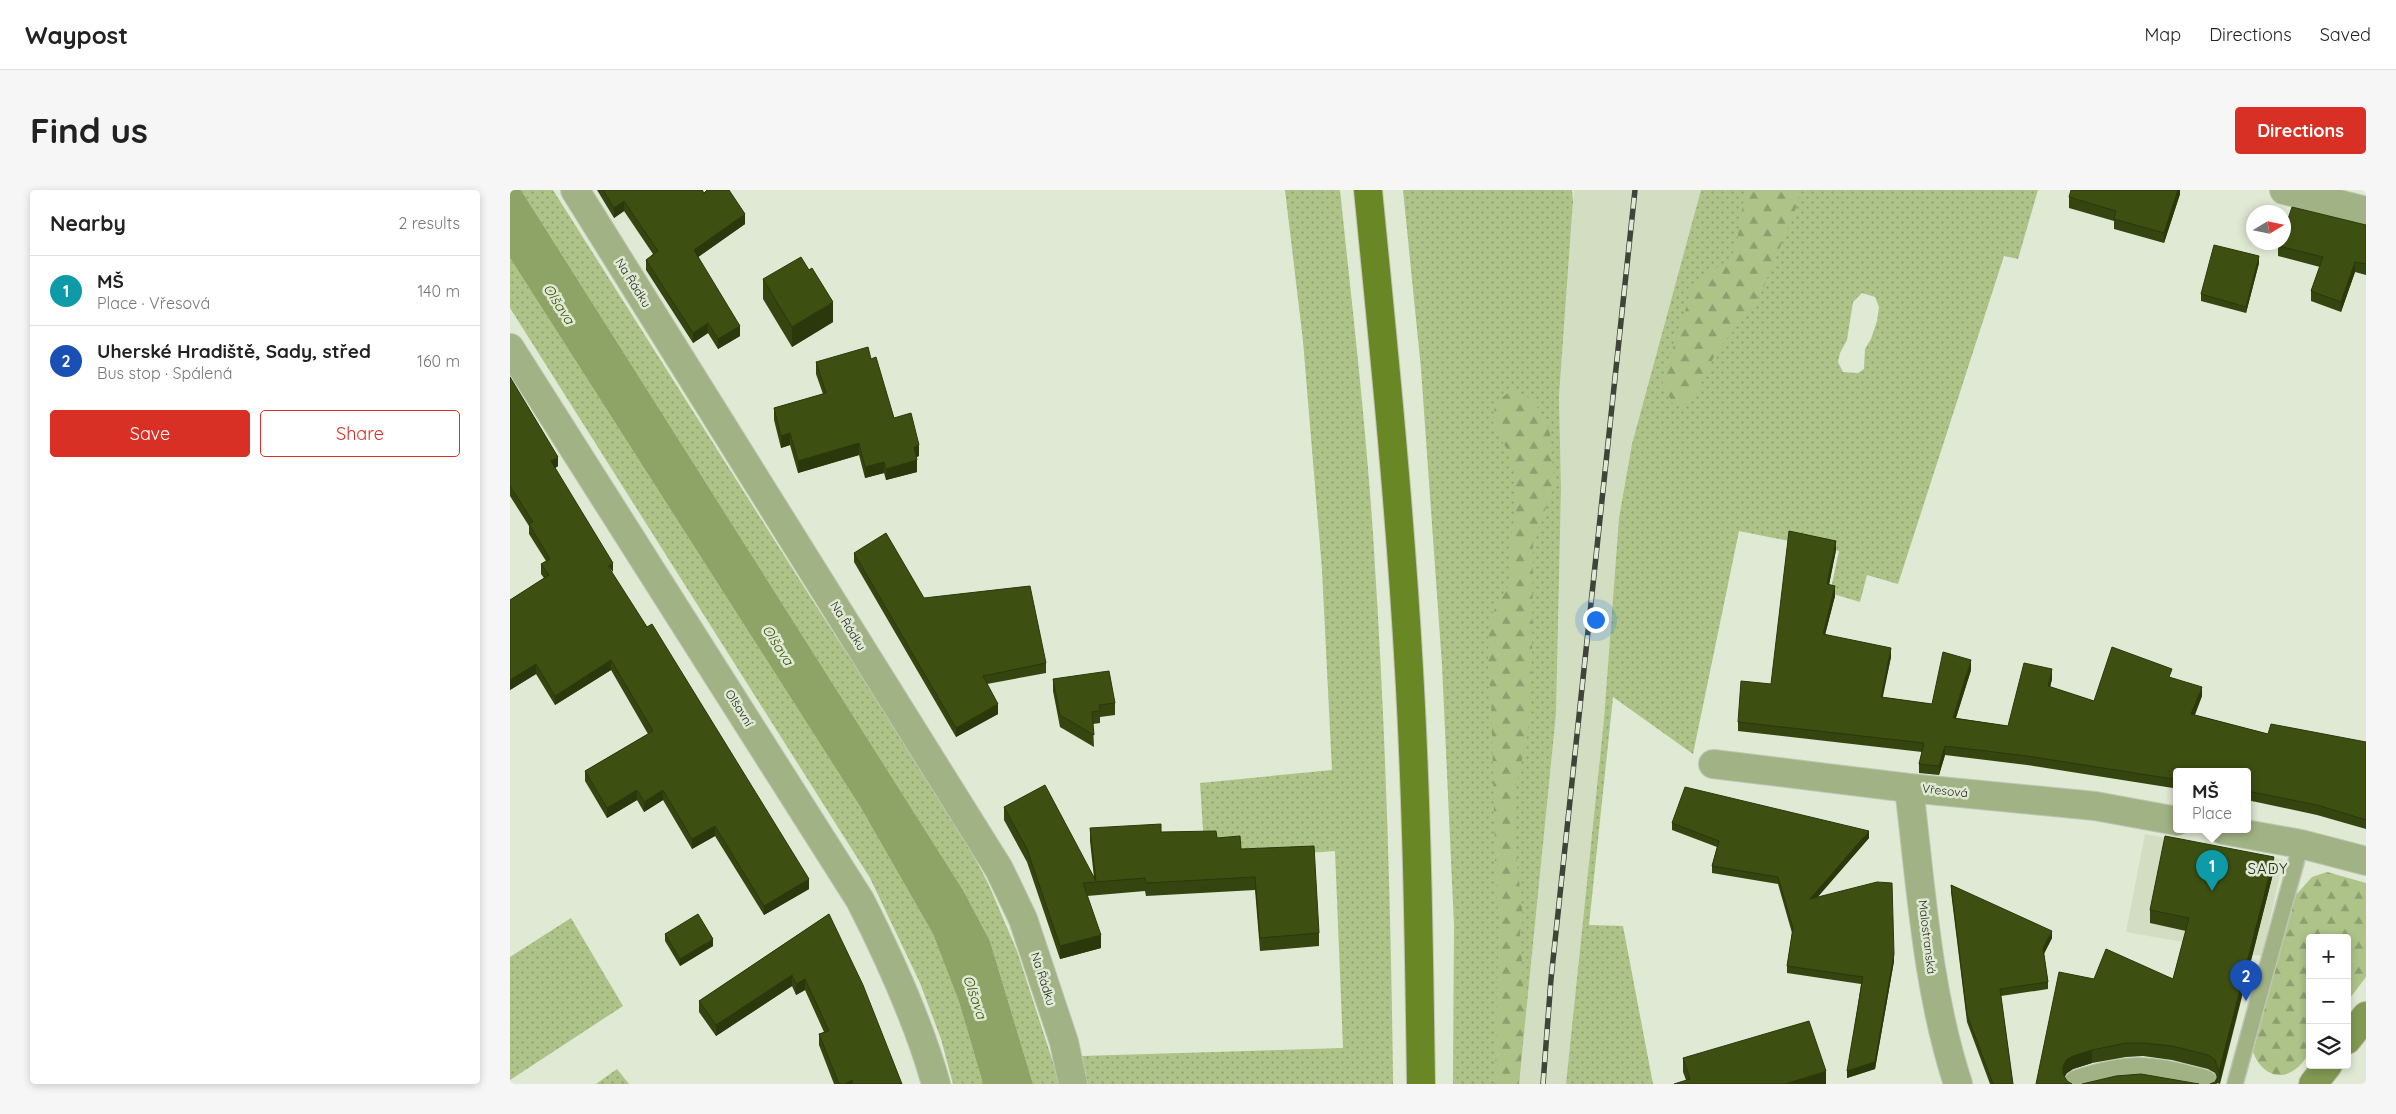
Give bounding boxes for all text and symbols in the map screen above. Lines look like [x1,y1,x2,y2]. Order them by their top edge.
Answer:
text: Waypost [25,20,128,50]
text: Map [2144,23,2181,46]
text: Directions [2209,23,2292,46]
text: Saved [2320,23,2371,46]
button: Directions [2235,107,2366,154]
text: Find us [30,108,148,152]
north arrow [2246,205,2291,250]
text: Nearby [50,210,126,236]
text: 2 results [398,213,460,233]
street label: Na Řádku [612,255,654,310]
text: MŠ [97,269,124,293]
water label: Olšava [539,280,580,329]
text: 1 [63,281,69,301]
text: 140 m [417,281,460,301]
text: Place · Vřesová [97,293,210,313]
text: Uherské Hradiště, Sady, střed [97,339,371,363]
text: 2 [61,351,71,371]
text: 160 m [417,351,460,371]
text: Bus stop · Spálená [97,363,232,383]
button: Save [50,410,250,457]
button: Share [260,410,460,457]
street label: Na Řádku [827,598,869,653]
your location [1583,607,1609,633]
water label: Olšava [758,621,799,670]
street label: Olšavní [722,687,757,729]
popup [2173,768,2251,833]
text: MŠ [2192,779,2219,803]
street label: Vřesová [1921,781,1969,800]
text: Place [2192,803,2232,823]
pin: 1 [2196,850,2228,891]
district label: SADY [2248,859,2288,878]
street label: Malostranská [1915,899,1939,975]
map controls [2306,934,2351,1069]
button: + [2306,934,2351,979]
street label: Na Řádku [1028,950,1059,1007]
pin: 2 [2230,960,2262,1001]
water label: Olšava [959,973,991,1022]
button: − [2306,979,2351,1024]
button: layers [2306,1024,2351,1069]

